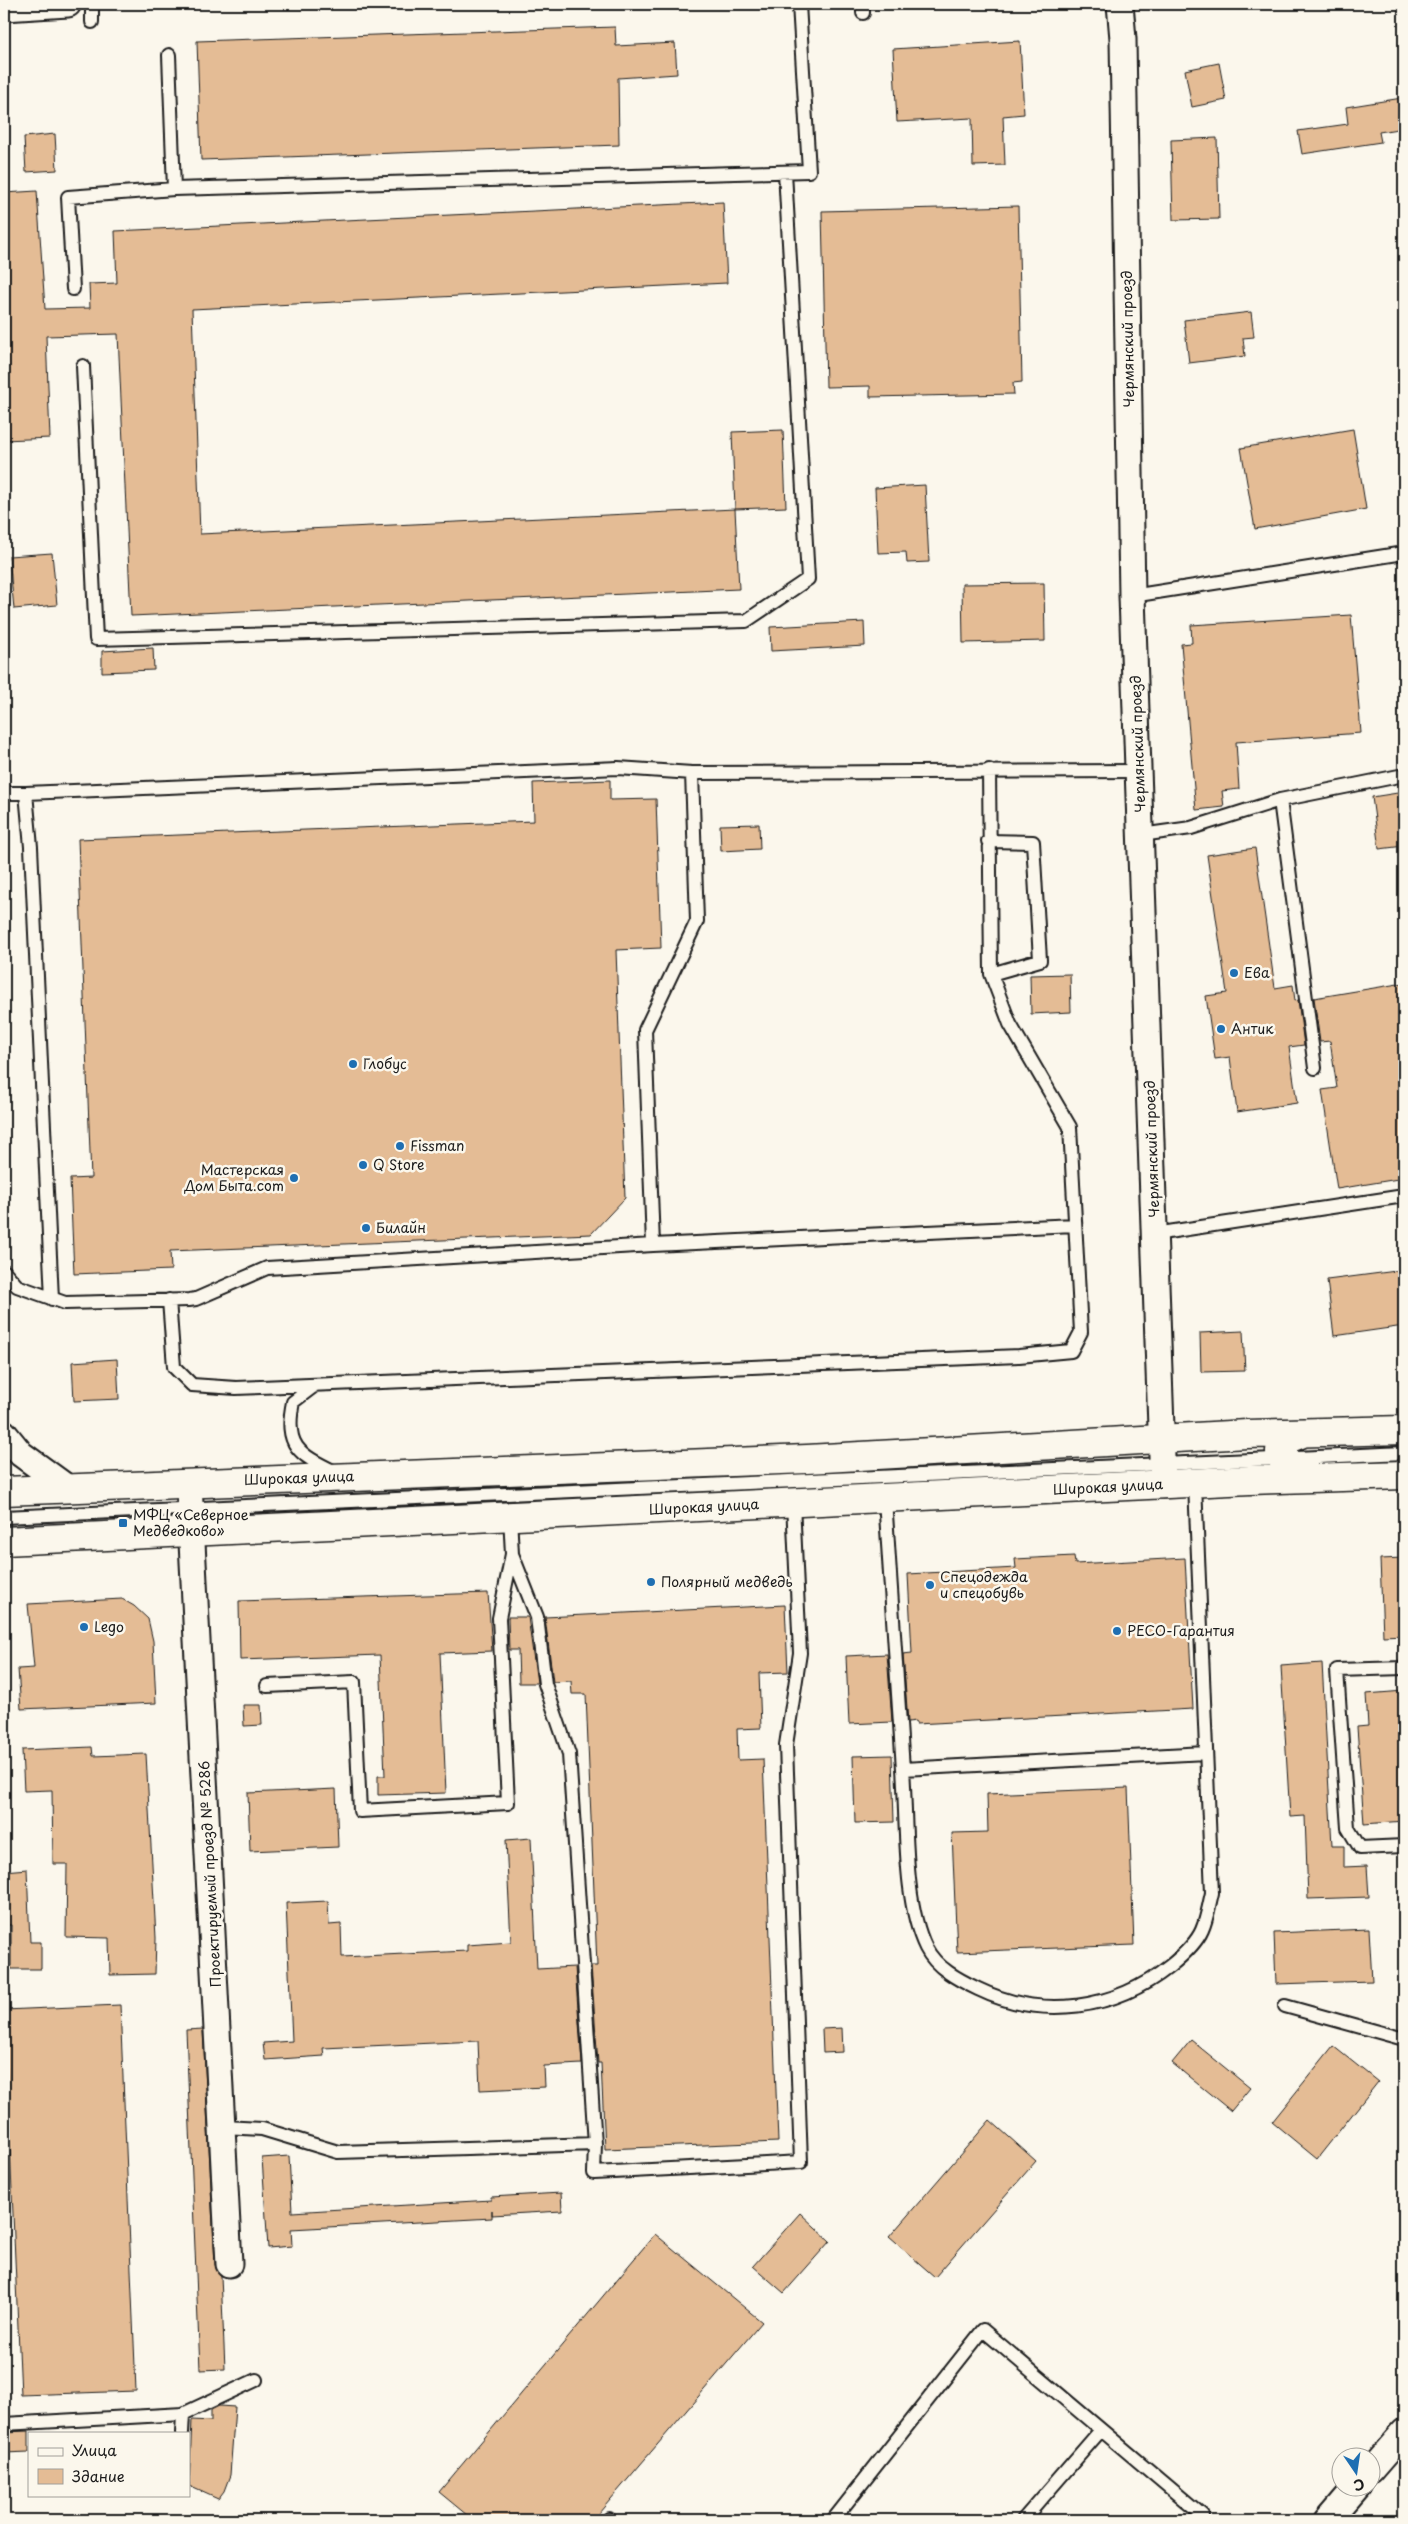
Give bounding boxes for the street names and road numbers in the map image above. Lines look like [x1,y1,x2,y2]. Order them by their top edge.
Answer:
street label: Чермянский проезд [1116,270,1139,408]
street label: Чермянский проезд [1125,675,1150,813]
street label: Чермянский проезд [1139,1080,1164,1218]
street label: Широкая улица [244,1465,355,1490]
street label: Широкая улица [1052,1473,1164,1500]
street label: Широкая улица [648,1493,760,1520]
street label: Проектируемый проезд № 5286 [193,1760,226,1988]

